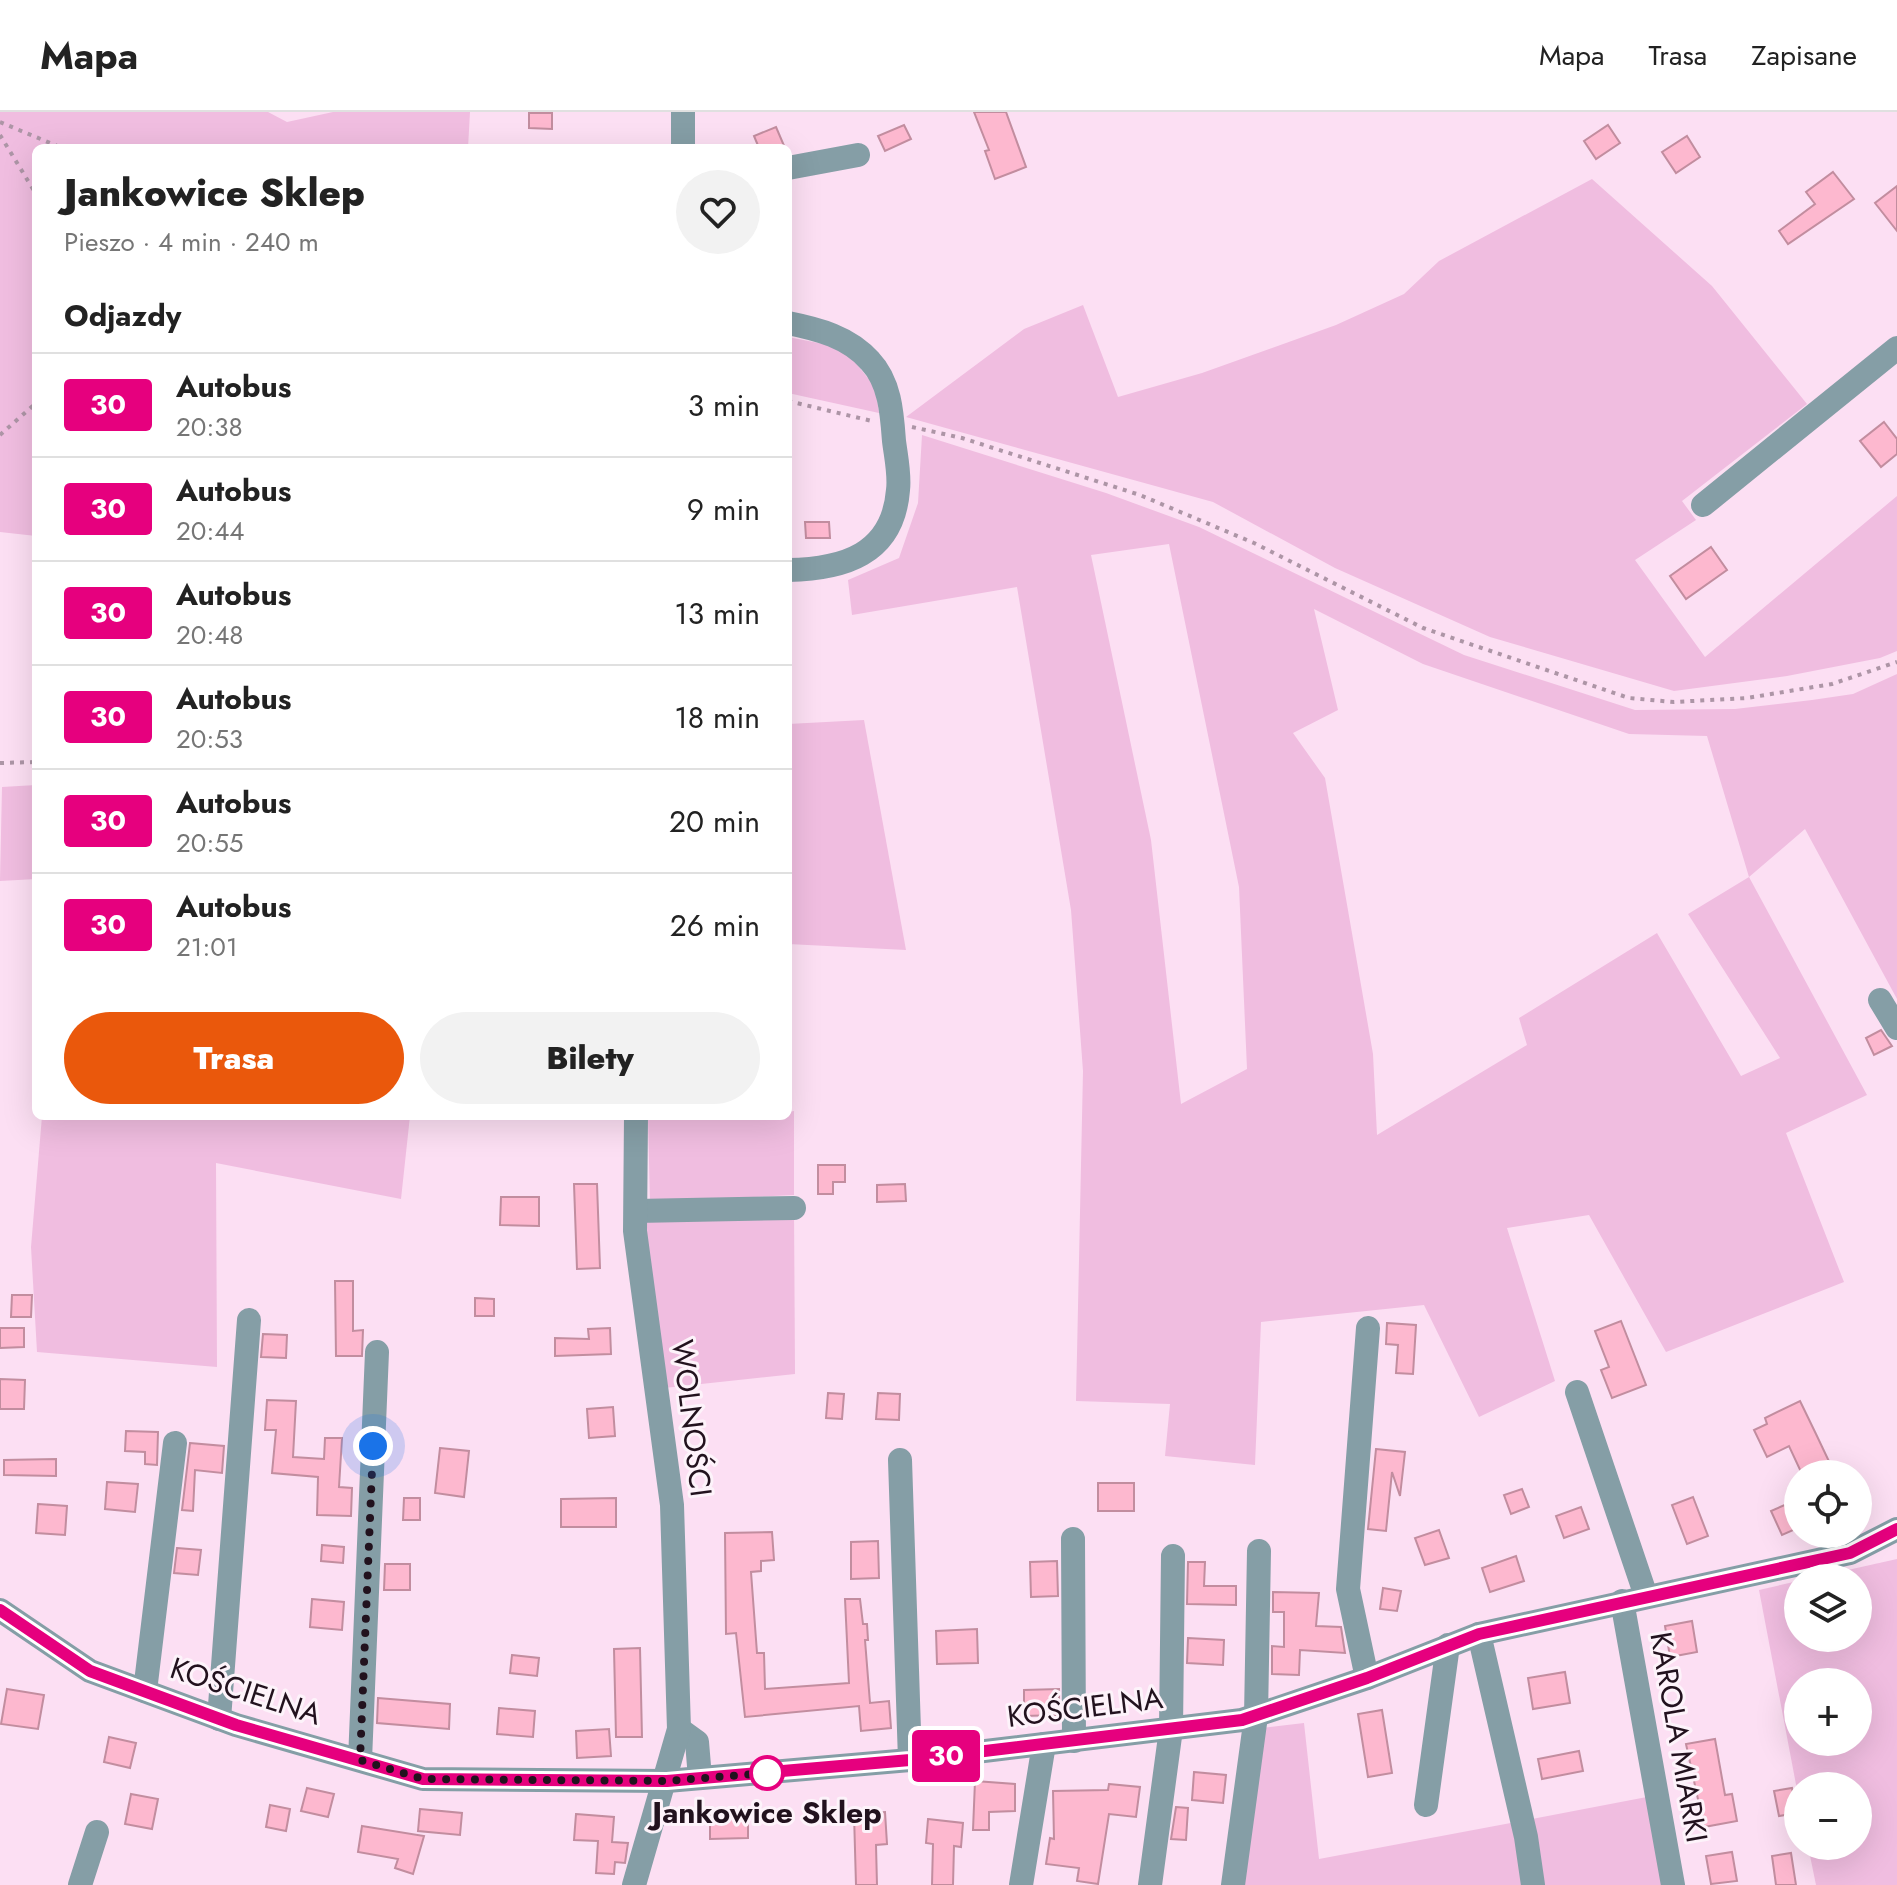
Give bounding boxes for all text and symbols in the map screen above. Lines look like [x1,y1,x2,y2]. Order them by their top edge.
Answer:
text: Mapa [40,28,138,83]
text: Mapa [1539,35,1605,76]
text: Trasa [1649,35,1707,76]
text: Zapisane [1751,35,1857,76]
text: Jankowice Sklep [64,165,365,220]
button: heart [676,170,760,254]
text: Pieszo · 4 min · 240 m [64,223,319,261]
text: Odjazdy [64,294,181,337]
text: Autobus [176,365,291,408]
text: 30 [90,384,126,425]
text: 3 min [688,384,760,427]
text: 20:38 [176,408,243,446]
text: Autobus [176,469,291,512]
text: 30 [90,488,126,529]
text: 9 min [687,488,760,531]
text: 20:44 [176,512,245,550]
text: Autobus [176,573,291,616]
text: 30 [90,592,126,633]
text: 13 min [674,592,760,635]
text: 20:48 [176,616,244,654]
text: Autobus [176,677,291,720]
text: 30 [90,696,126,737]
text: 18 min [674,696,760,739]
text: 20:53 [176,720,243,758]
text: Autobus [176,781,291,824]
text: 30 [90,800,126,841]
text: 20 min [669,800,760,843]
text: 20:55 [176,824,244,862]
text: Autobus [176,885,291,928]
text: 30 [90,904,126,945]
text: 26 min [670,904,760,947]
text: 21:01 [176,928,238,966]
button: Trasa [64,1012,404,1104]
button: Bilety [420,1012,760,1104]
street label: WOLNOŚCI [661,1337,723,1499]
your location [353,1426,393,1466]
map controls [1784,1460,1872,1860]
button: locate [1784,1460,1872,1548]
button: layers [1784,1564,1872,1652]
street label: KAROLA MIARKI [1639,1628,1719,1846]
street label: KOŚCIELNA [165,1646,327,1736]
button: + [1784,1668,1872,1756]
street label: KOŚCIELNA [1005,1676,1166,1738]
line badge: 30 [910,1730,982,1782]
text: 30 [928,1735,964,1776]
marker: Jankowice Sklep [750,1756,784,1790]
button: − [1784,1772,1872,1860]
place label: Jankowice Sklep [647,1791,882,1834]

